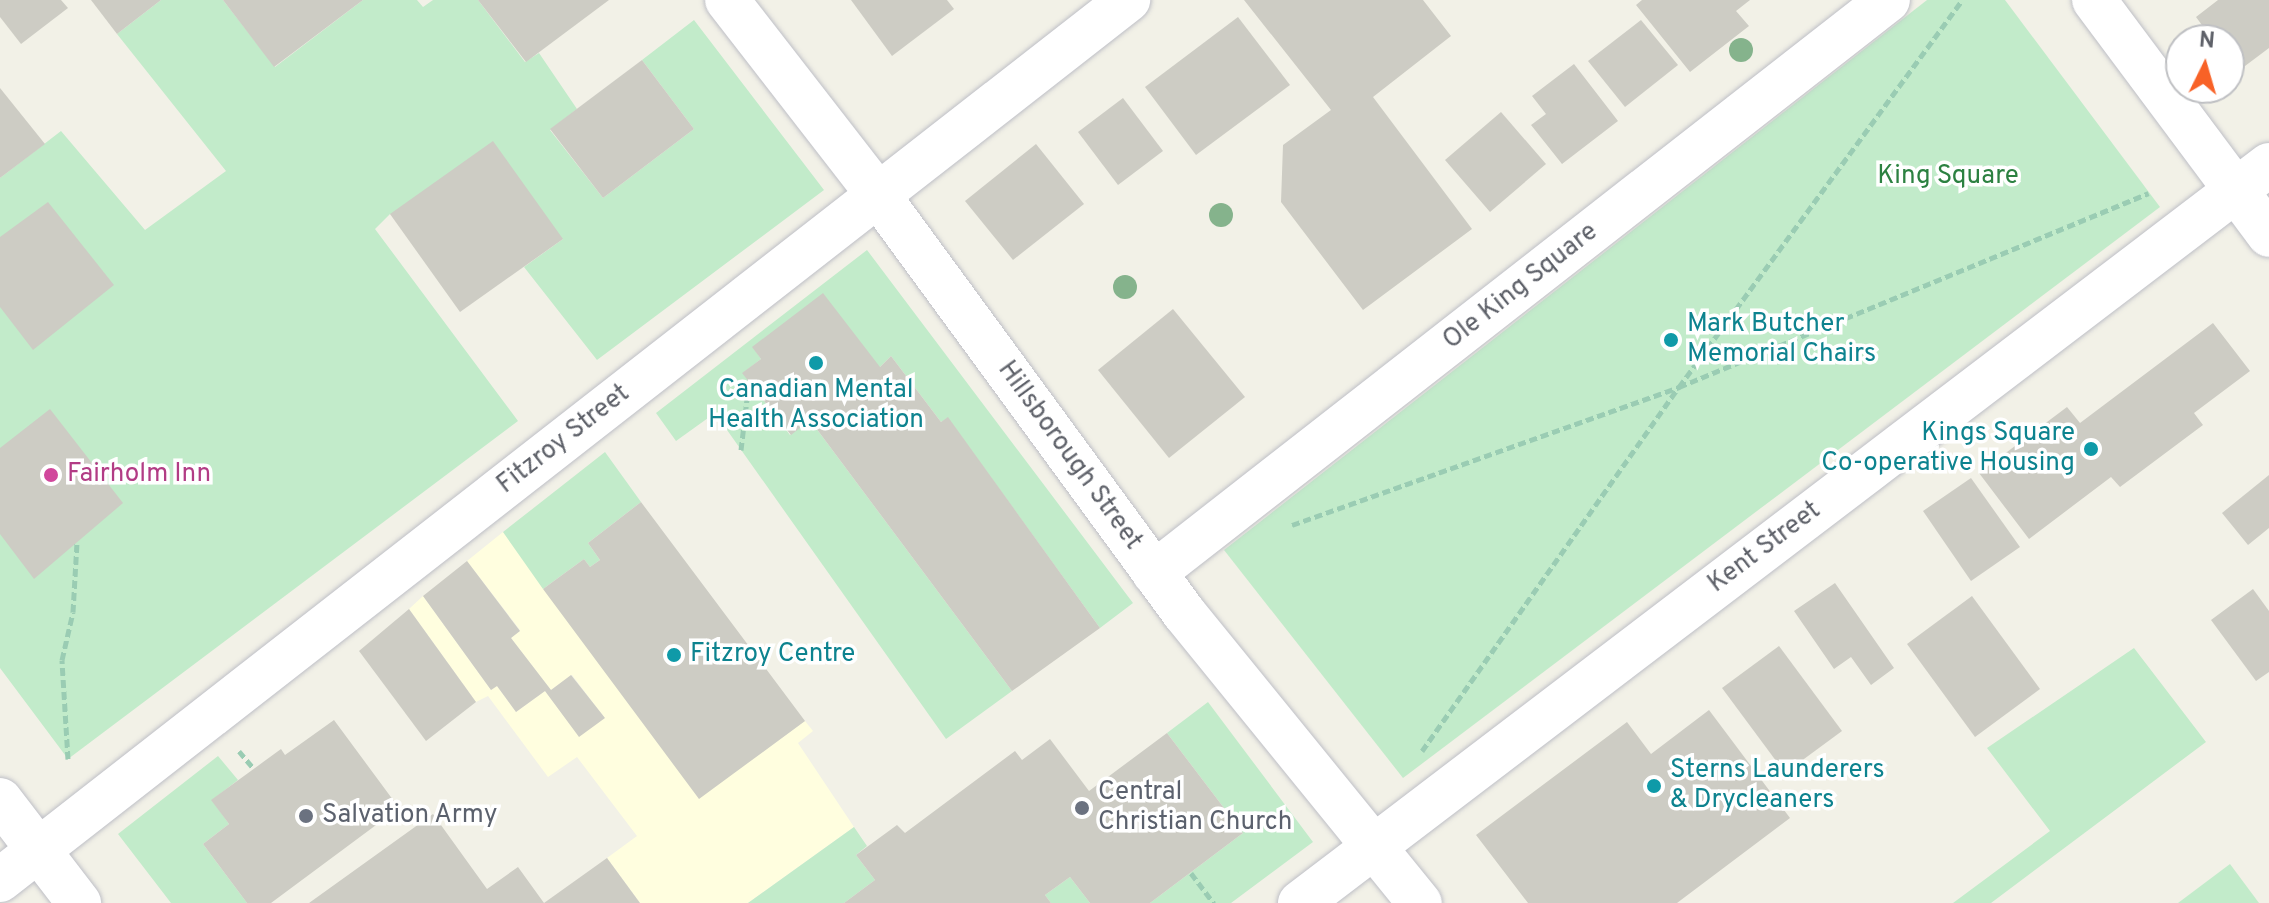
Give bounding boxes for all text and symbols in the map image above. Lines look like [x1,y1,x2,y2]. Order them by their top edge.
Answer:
north arrow [2165,24,2245,104]
text: N [2198,27,2216,56]
park label: King Square [1877,161,2019,193]
street label: Ole King Square [1438,217,1604,357]
place label: Mark Butcher Memorial Chairs [1687,309,1876,370]
marker: Mark Butcher Memorial Chairs [1662,331,1680,349]
marker: Canadian Mental Health Association [807,354,825,372]
street label: Hillsborough Street [990,356,1148,556]
place label: Canadian Mental Health Association [707,375,925,436]
street label: Fitzroy Street [492,379,636,501]
place label: Kings Square Co-operative Housing [1821,418,2075,480]
marker: Kings Square Co-operative Housing [2082,440,2100,458]
place label: Fairholm Inn [67,459,211,491]
marker: Fairholm Inn [42,466,60,484]
street label: Kent Street [1703,496,1827,600]
place label: Fitzroy Centre [690,639,855,671]
marker: Fitzroy Centre [665,646,683,664]
place label: Sterns Launderers & Drycleaners [1670,755,1885,816]
place label: Central Christian Church [1098,777,1292,838]
marker: Sterns Launderers & Drycleaners [1645,777,1663,795]
marker: Central Christian Church [1073,799,1091,817]
place label: Salvation Army [322,800,499,832]
marker: Salvation Army [297,807,315,825]

